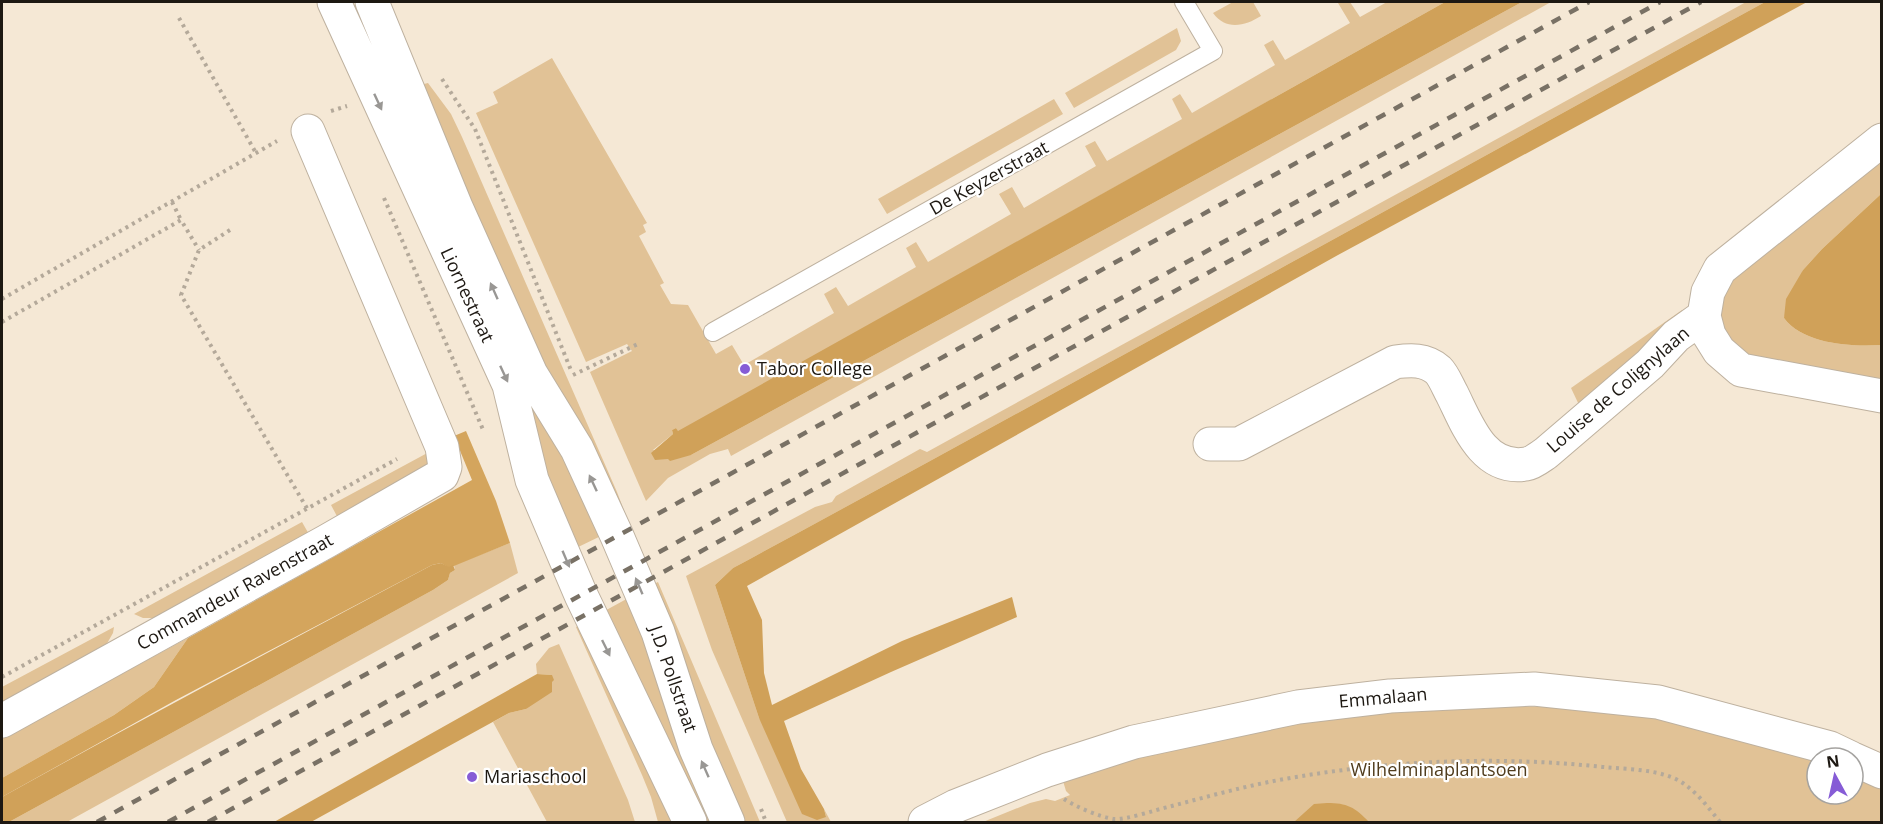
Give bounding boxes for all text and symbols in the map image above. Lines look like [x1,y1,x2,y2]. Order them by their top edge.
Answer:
one-way arrow [374,93,383,110]
street label: De Keyzerstraat [925,134,1052,220]
street label: Liornestraat [435,243,500,346]
one-way arrow [489,282,498,300]
street label: Louise de Colignylaan [1541,321,1694,458]
place label: Tabor College [757,356,872,380]
marker: Tabor College [738,362,752,376]
one-way arrow [499,366,508,383]
one-way arrow [588,474,597,491]
street label: Commandeur Ravenstraat [132,527,337,655]
one-way arrow [561,550,571,568]
one-way arrow [634,576,644,594]
street label: J.D. Pollstraat [644,620,703,735]
one-way arrow [601,640,611,657]
street label: Emmalaan [1338,681,1428,713]
north arrow [1805,746,1865,806]
text: N [1825,749,1841,773]
park label: Wilhelminaplantsoen [1350,757,1528,781]
one-way arrow [700,760,709,778]
place label: Mariaschool [484,764,587,788]
marker: Mariaschool [465,770,479,784]

